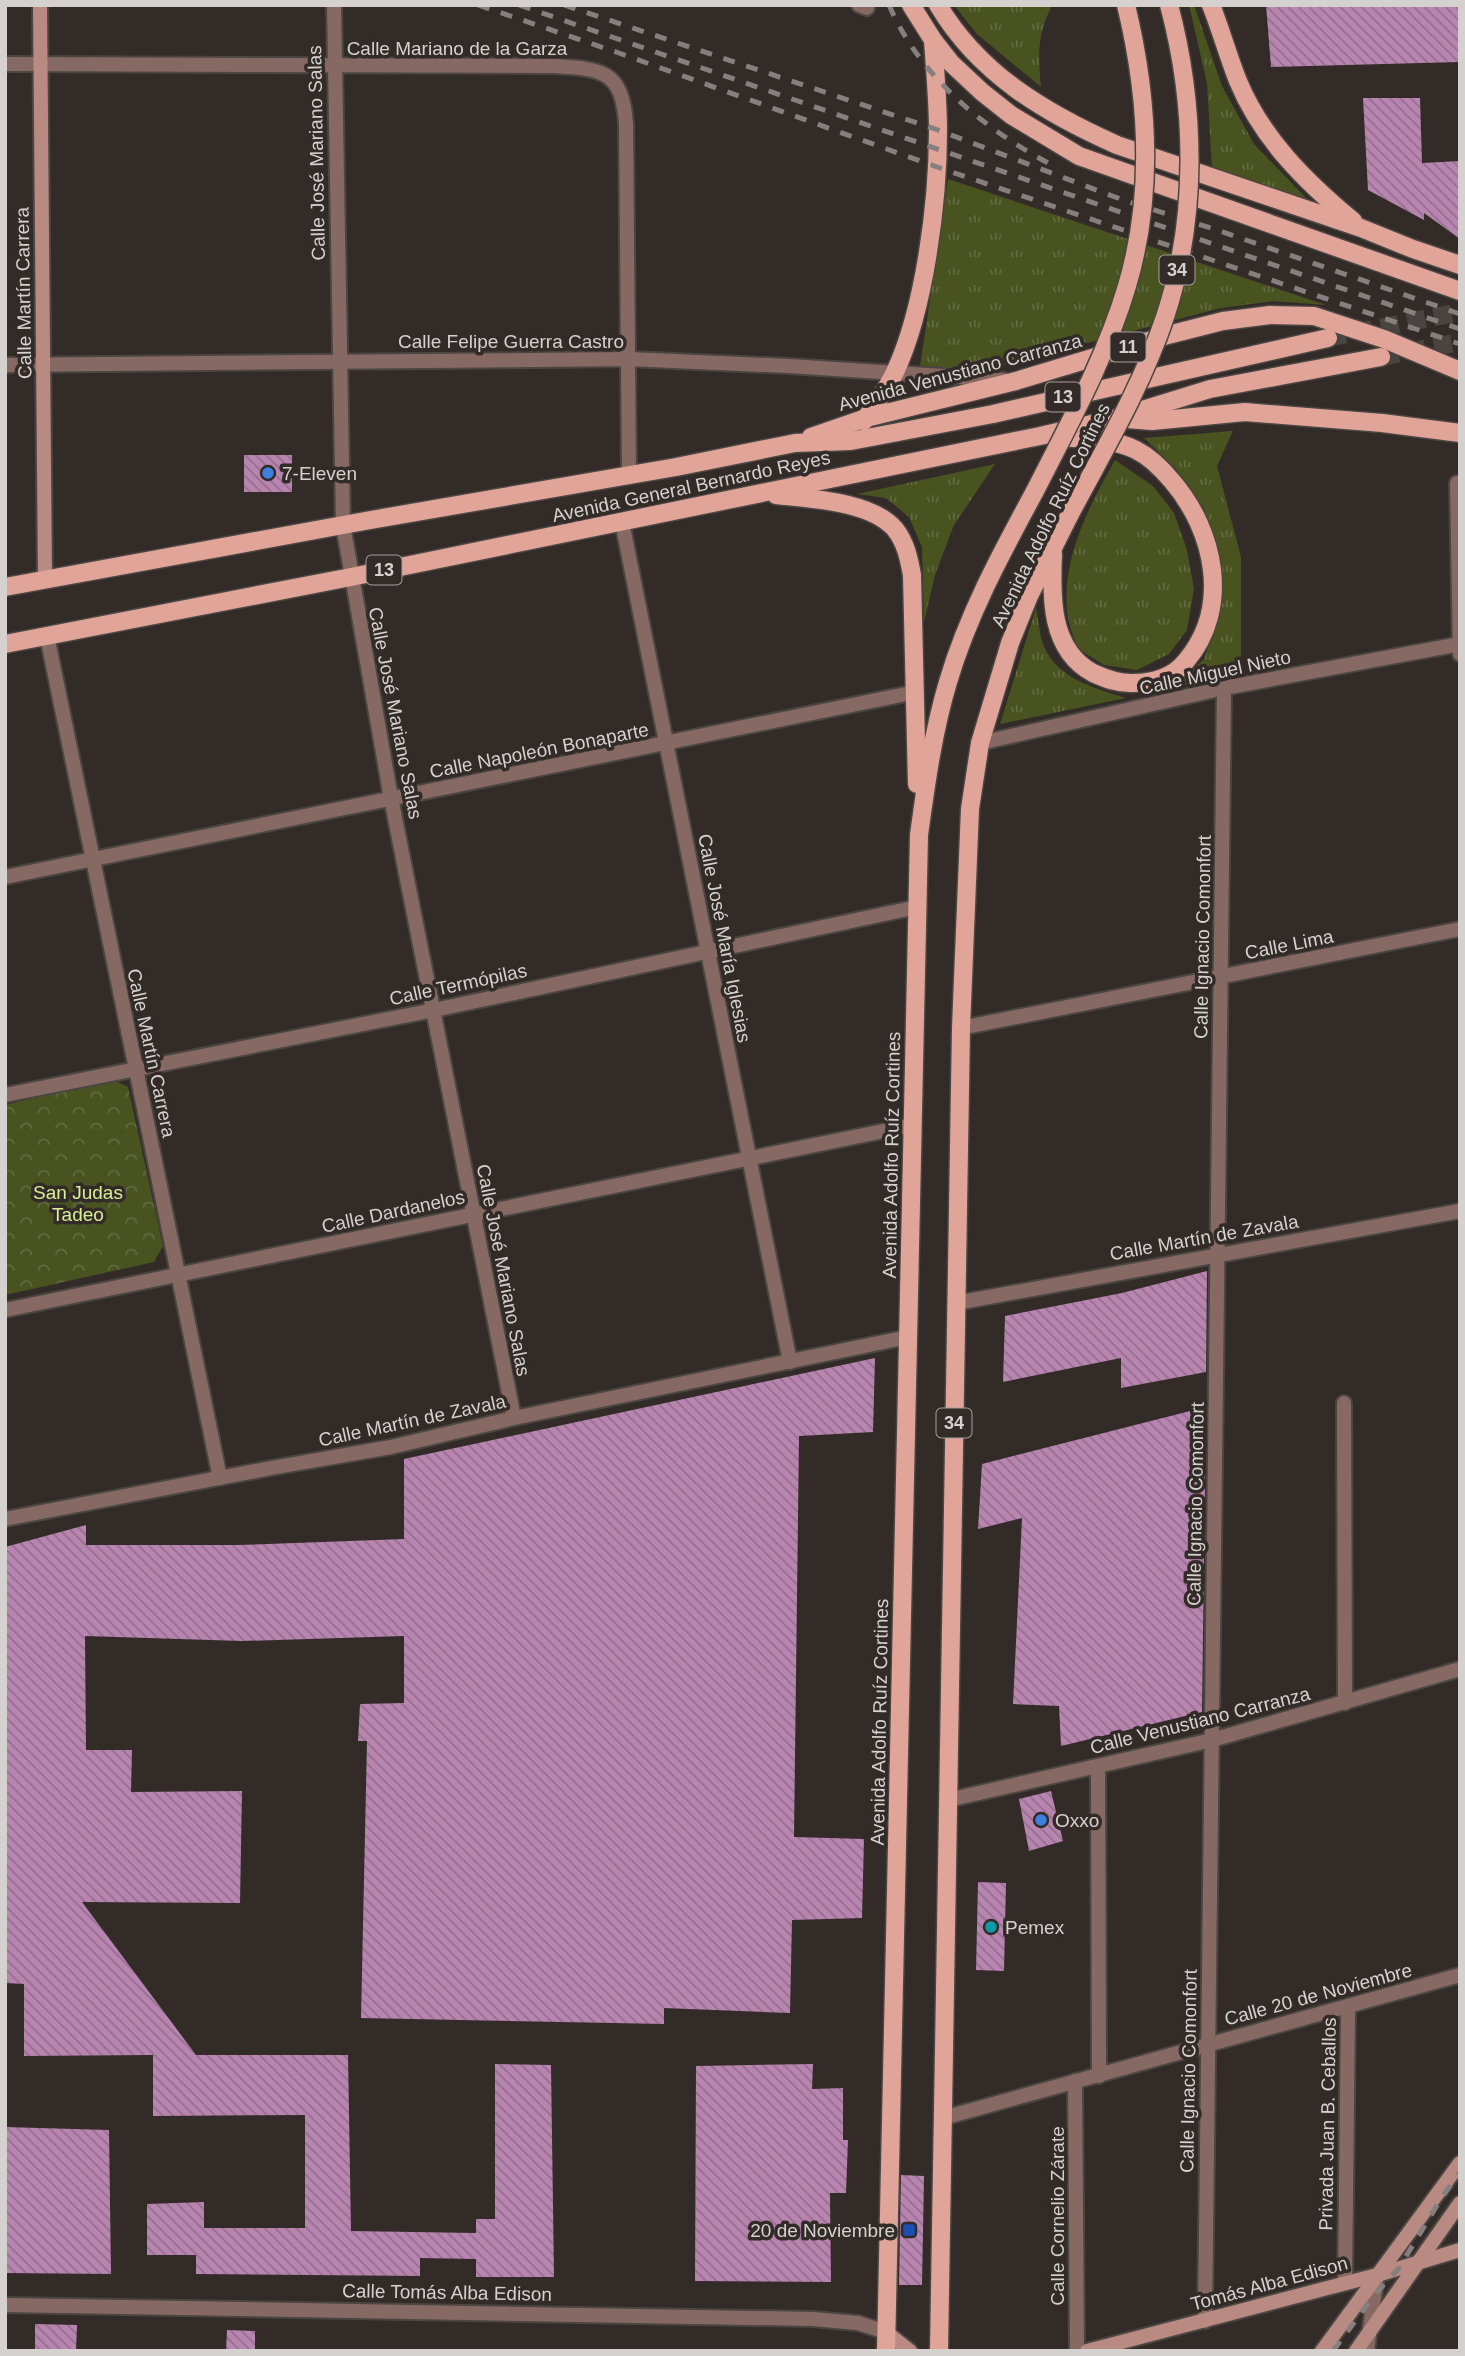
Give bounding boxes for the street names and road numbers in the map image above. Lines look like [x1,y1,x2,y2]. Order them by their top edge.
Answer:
street label: Calle Mariano de la Garza [347,38,568,59]
street label: Calle José Mariano Salas [304,45,329,261]
street label: Calle Martín Carrera [11,206,36,379]
road number: 34 [1160,256,1194,284]
street label: Avenida Venustiano Carranza [836,330,1085,415]
street label: Calle Felipe Guerra Castro [398,331,624,352]
road number: 11 [1110,332,1146,362]
road number: 13 [1046,382,1080,412]
street label: Avenida Adolfo Ruíz Cortines [987,400,1114,631]
street label: Avenida General Bernardo Reyes [550,447,832,526]
road number: 13 [366,556,402,584]
street label: Calle José Mariano Salas [365,605,426,821]
street label: Calle Miguel Nieto [1138,646,1293,699]
street label: Calle Napoleón Bonaparte [428,719,650,782]
street label: Calle José María Iglesias [694,832,755,1044]
street label: Calle Ignacio Comonfort [1190,834,1215,1039]
street label: Calle Lima [1243,926,1336,963]
street label: Calle Termópilas [387,960,529,1009]
street label: Calle Martín Carrera [123,967,180,1140]
street label: Avenida Adolfo Ruíz Cortines [879,1031,904,1279]
street label: Calle José Mariano Salas [473,1162,534,1378]
street label: Calle Dardanelos [320,1186,467,1237]
street label: Calle Martín de Zavala [1108,1210,1300,1264]
street label: Calle Martín de Zavala [316,1390,508,1451]
street label: Calle Ignacio Comonfort [1183,1401,1208,1606]
road number: 34 [936,1408,972,1438]
street label: Avenida Adolfo Ruíz Cortines [867,1598,892,1846]
street label: Calle Venustiano Carranza [1088,1683,1313,1758]
street label: Calle 20 de Noviembre [1222,1959,1414,2030]
street label: Calle Ignacio Comonfort [1176,1968,1201,2173]
street label: Privada Juan B. Ceballos [1315,2017,1340,2231]
street label: Calle Cornelio Zárate [1047,2126,1068,2306]
street label: Tomás Alba Edison [1188,2252,1350,2315]
street label: Calle Tomás Alba Edison [342,2280,552,2305]

